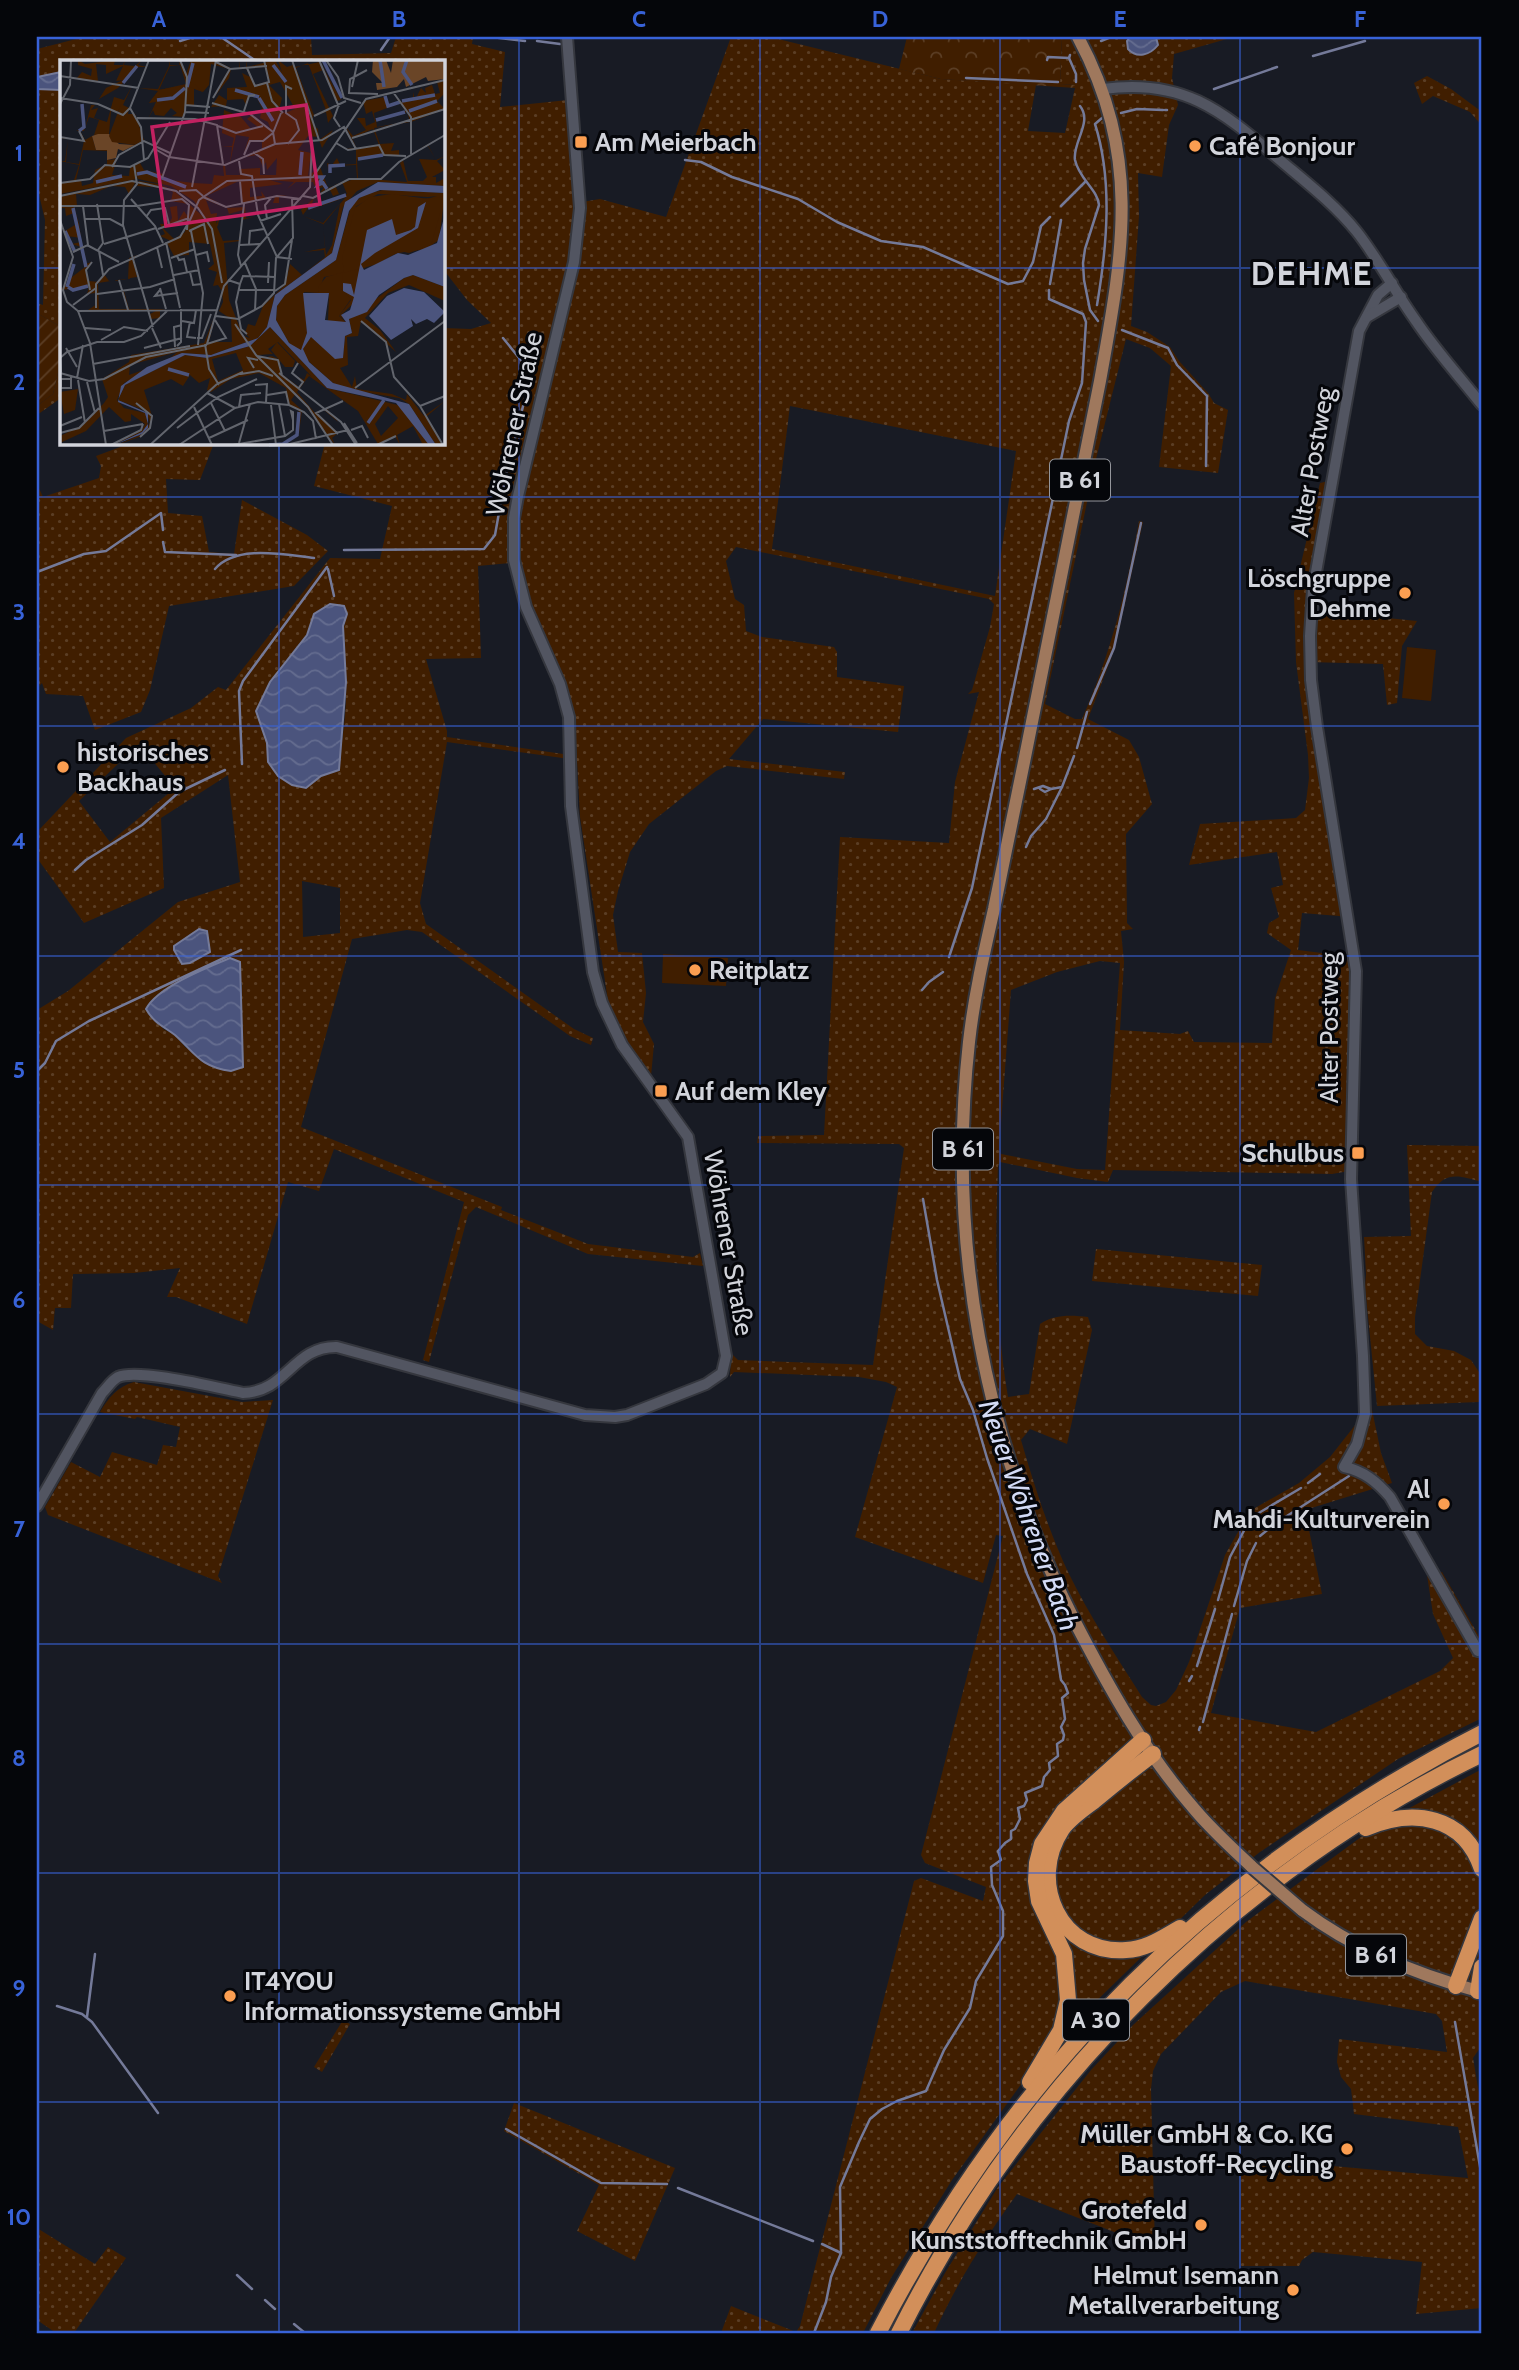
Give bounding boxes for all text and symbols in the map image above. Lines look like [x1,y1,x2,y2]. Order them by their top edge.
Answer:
text: A [152,5,167,33]
text: B [392,5,406,33]
text: C [632,5,646,33]
text: D [872,5,888,33]
text: E [1113,5,1127,33]
text: F [1354,5,1366,33]
inset map [60,60,444,444]
place label: Am Meierbach [595,126,757,158]
place label: Café Bonjour [1209,130,1355,162]
marker: Am Meierbach [573,134,589,150]
marker: Café Bonjour [1187,138,1203,154]
text: 1 [15,139,23,167]
district label: DEHME [1251,253,1373,293]
street label: Wöhrener Straße [479,329,549,519]
text: 2 [13,368,25,396]
street label: Alter Postweg [1283,384,1341,539]
road number: B 61 [1050,460,1110,500]
place label: Löschgruppe Dehme [1247,562,1391,624]
marker: Löschgruppe Dehme [1397,585,1413,601]
text: 3 [13,598,25,626]
place label: historisches Backhaus [77,736,209,798]
marker: historisches Backhaus [55,759,71,775]
text: 4 [12,827,26,855]
street label: Alter Postweg [1313,951,1345,1104]
place label: Reitplatz [709,954,809,986]
marker: Reitplatz [687,962,703,978]
text: 5 [13,1056,25,1084]
place label: Auf dem Kley [675,1075,827,1107]
marker: Auf dem Kley [653,1083,669,1099]
road number: B 61 [933,1128,993,1170]
place label: Schulbus [1241,1137,1344,1169]
marker: Schulbus [1350,1145,1366,1161]
street label: Wöhrener Straße [697,1148,761,1338]
text: 6 [13,1286,25,1314]
water label: Neuer Wöhrener Bach [971,1395,1087,1635]
place label: Al Mahdi-Kulturverein [1212,1473,1430,1535]
marker: Al Mahdi-Kulturverein [1436,1496,1452,1512]
text: 7 [13,1515,25,1543]
text: 8 [12,1744,26,1772]
road number: B 61 [1346,1934,1406,1976]
place label: IT4YOU Informationssysteme GmbH [244,1965,561,2027]
text: 9 [13,1974,25,2002]
marker: IT4YOU Informationssysteme GmbH [222,1988,238,2004]
road number: A 30 [1063,1999,1129,2040]
place label: Müller GmbH & Co. KG Baustoff-Recycling [1080,2118,1333,2180]
marker: Müller GmbH & Co. KG Baustoff-Recycling [1339,2141,1355,2157]
place label: Grotefeld Kunststofftechnik GmbH [910,2194,1187,2256]
text: 10 [7,2203,31,2231]
marker: Grotefeld Kunststofftechnik GmbH [1193,2217,1209,2233]
place label: Helmut Isemann Metallverarbeitung [1068,2259,1279,2321]
marker: Helmut Isemann Metallverarbeitung [1285,2282,1301,2298]

